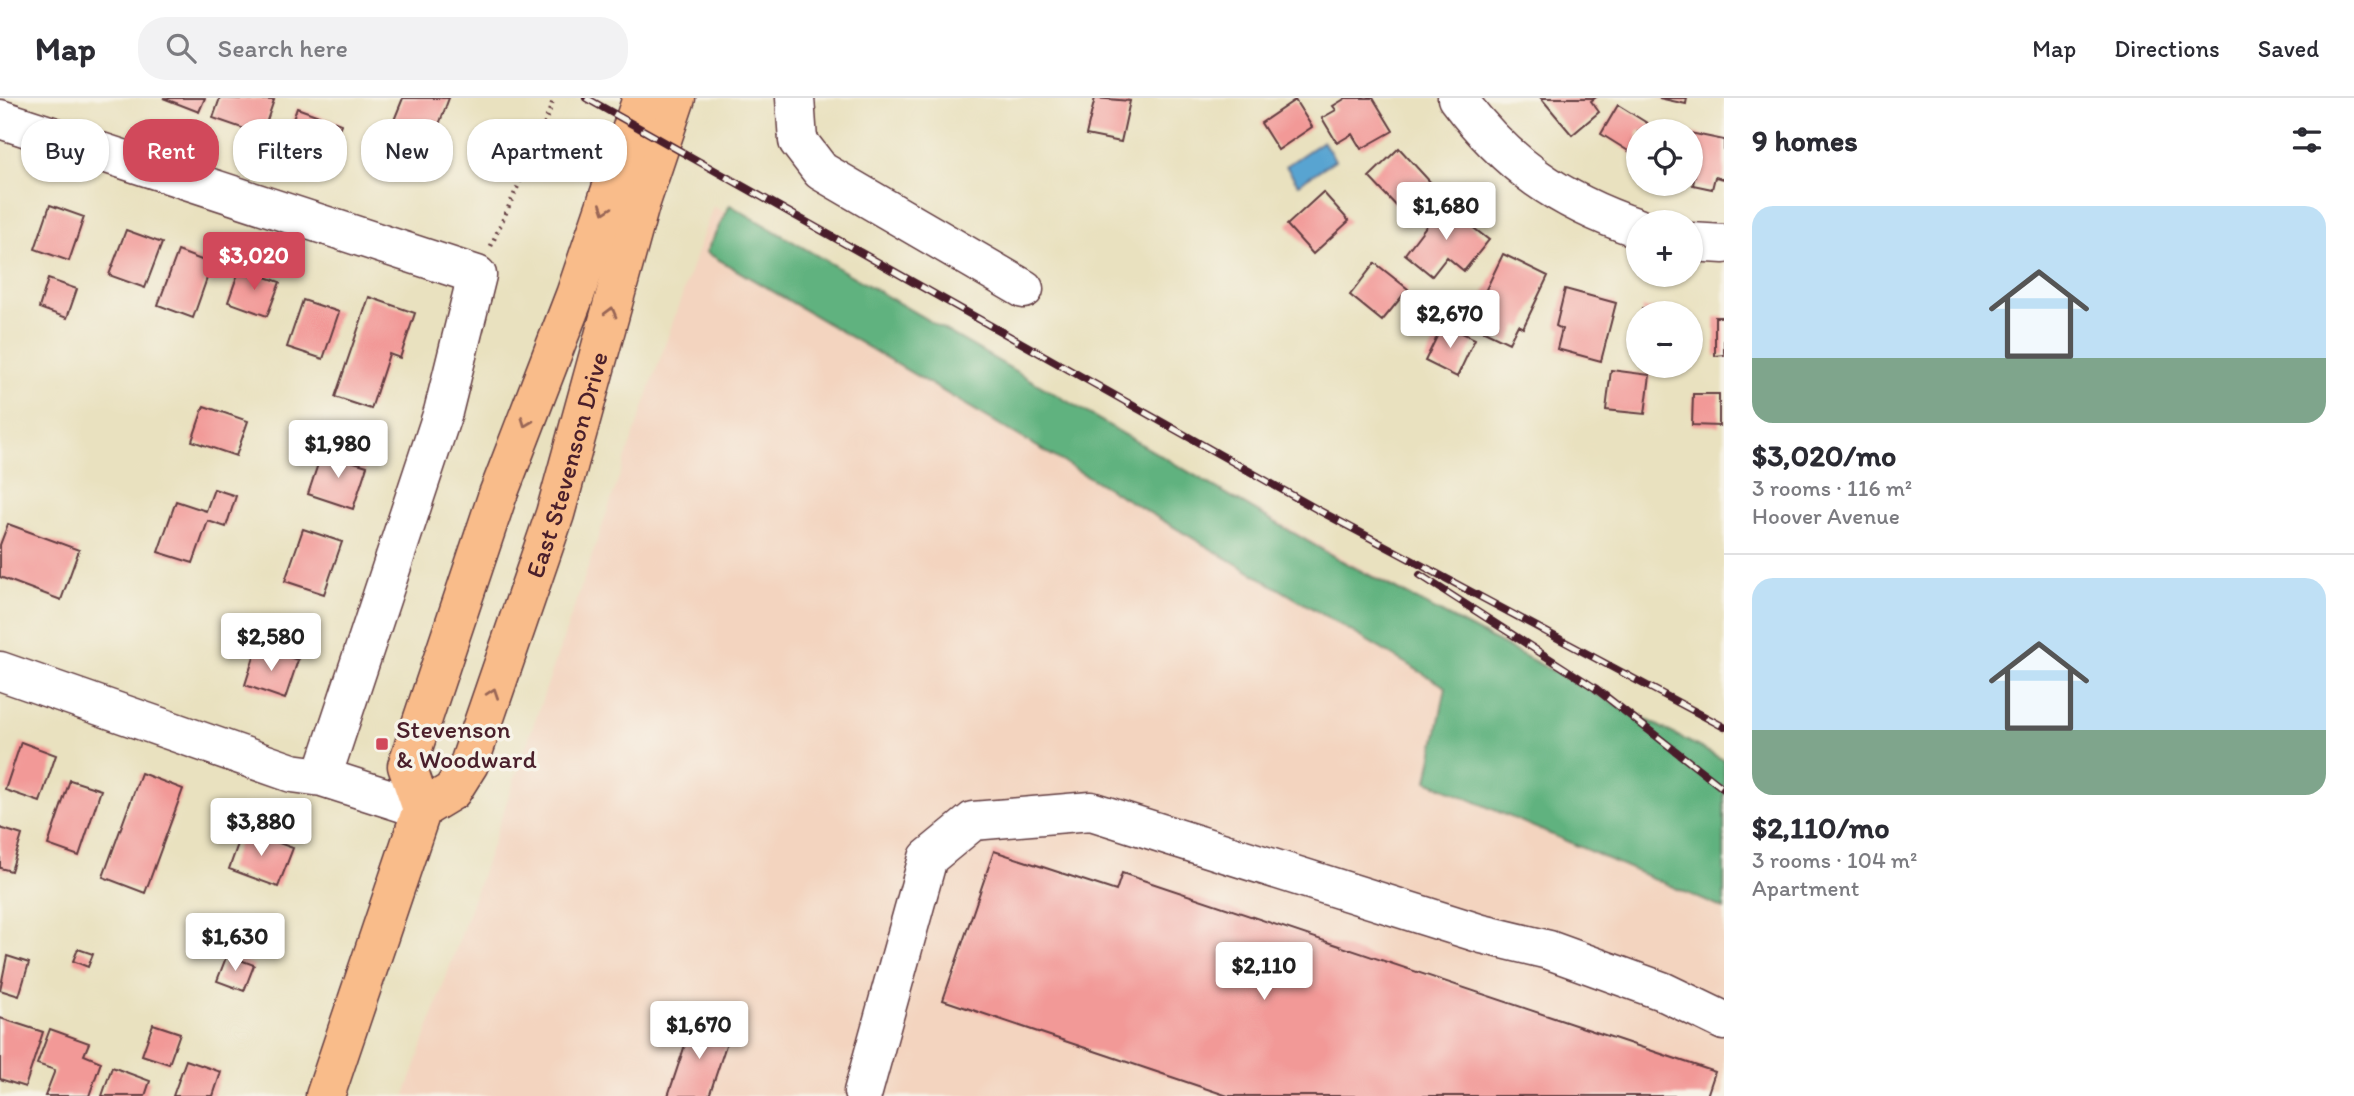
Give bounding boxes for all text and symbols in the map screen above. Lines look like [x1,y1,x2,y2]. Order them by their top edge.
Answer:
search box [138,17,628,80]
text: Map [35,29,96,68]
icon: search [162,29,200,67]
text: Search here [218,32,348,64]
text: Map [2032,34,2076,63]
text: Directions [2114,34,2220,63]
text: Saved [2258,34,2319,63]
chip: Buy [21,119,109,182]
chip: Rent [123,119,219,182]
chip: Filters [233,119,347,182]
chip: New [361,119,453,182]
chip: Apartment [467,119,627,182]
map controls [1626,119,1703,378]
button: locate [1626,119,1703,196]
icon: filters [2288,121,2326,159]
text: 9 homes [1752,122,1858,159]
pin: $1,680 [1389,183,1503,242]
text: $1,680 [1413,191,1479,219]
one-way arrow [599,202,613,215]
button: + [1626,210,1703,287]
pin: $3,020 [197,232,311,292]
text: $3,020 [219,241,289,269]
icon: home [1976,251,2102,377]
pin: $2,670 [1393,290,1507,350]
text: $2,670 [1417,299,1483,327]
button: − [1626,301,1703,378]
one-way arrow [603,306,617,318]
street label: East Stevenson Drive [518,348,615,582]
one-way arrow [520,416,534,428]
pin: $1,980 [281,420,395,480]
text: $1,980 [305,429,371,457]
text: $3,020/mo [1752,437,1896,474]
text: 3 rooms · 116 m² [1752,474,1912,502]
text: Hoover Avenue [1752,502,1900,530]
pin: $2,580 [214,614,328,673]
text: $2,580 [237,622,305,650]
icon: home [1976,623,2102,749]
one-way arrow [485,688,499,700]
place label: Stevenson & Woodward [396,713,537,775]
marker: Stevenson & Woodward [374,736,390,752]
pin: $3,880 [204,798,318,858]
text: $3,880 [226,807,296,835]
text: $2,110/mo [1752,809,1890,846]
text: 3 rooms · 104 m² [1752,846,1917,874]
text: Apartment [1752,874,1859,902]
pin: $1,630 [178,914,292,973]
text: $1,630 [202,922,268,950]
pin: $2,110 [1207,942,1321,1002]
text: $2,110 [1232,951,1296,979]
pin: $1,670 [642,1002,756,1061]
text: $1,670 [666,1010,732,1038]

